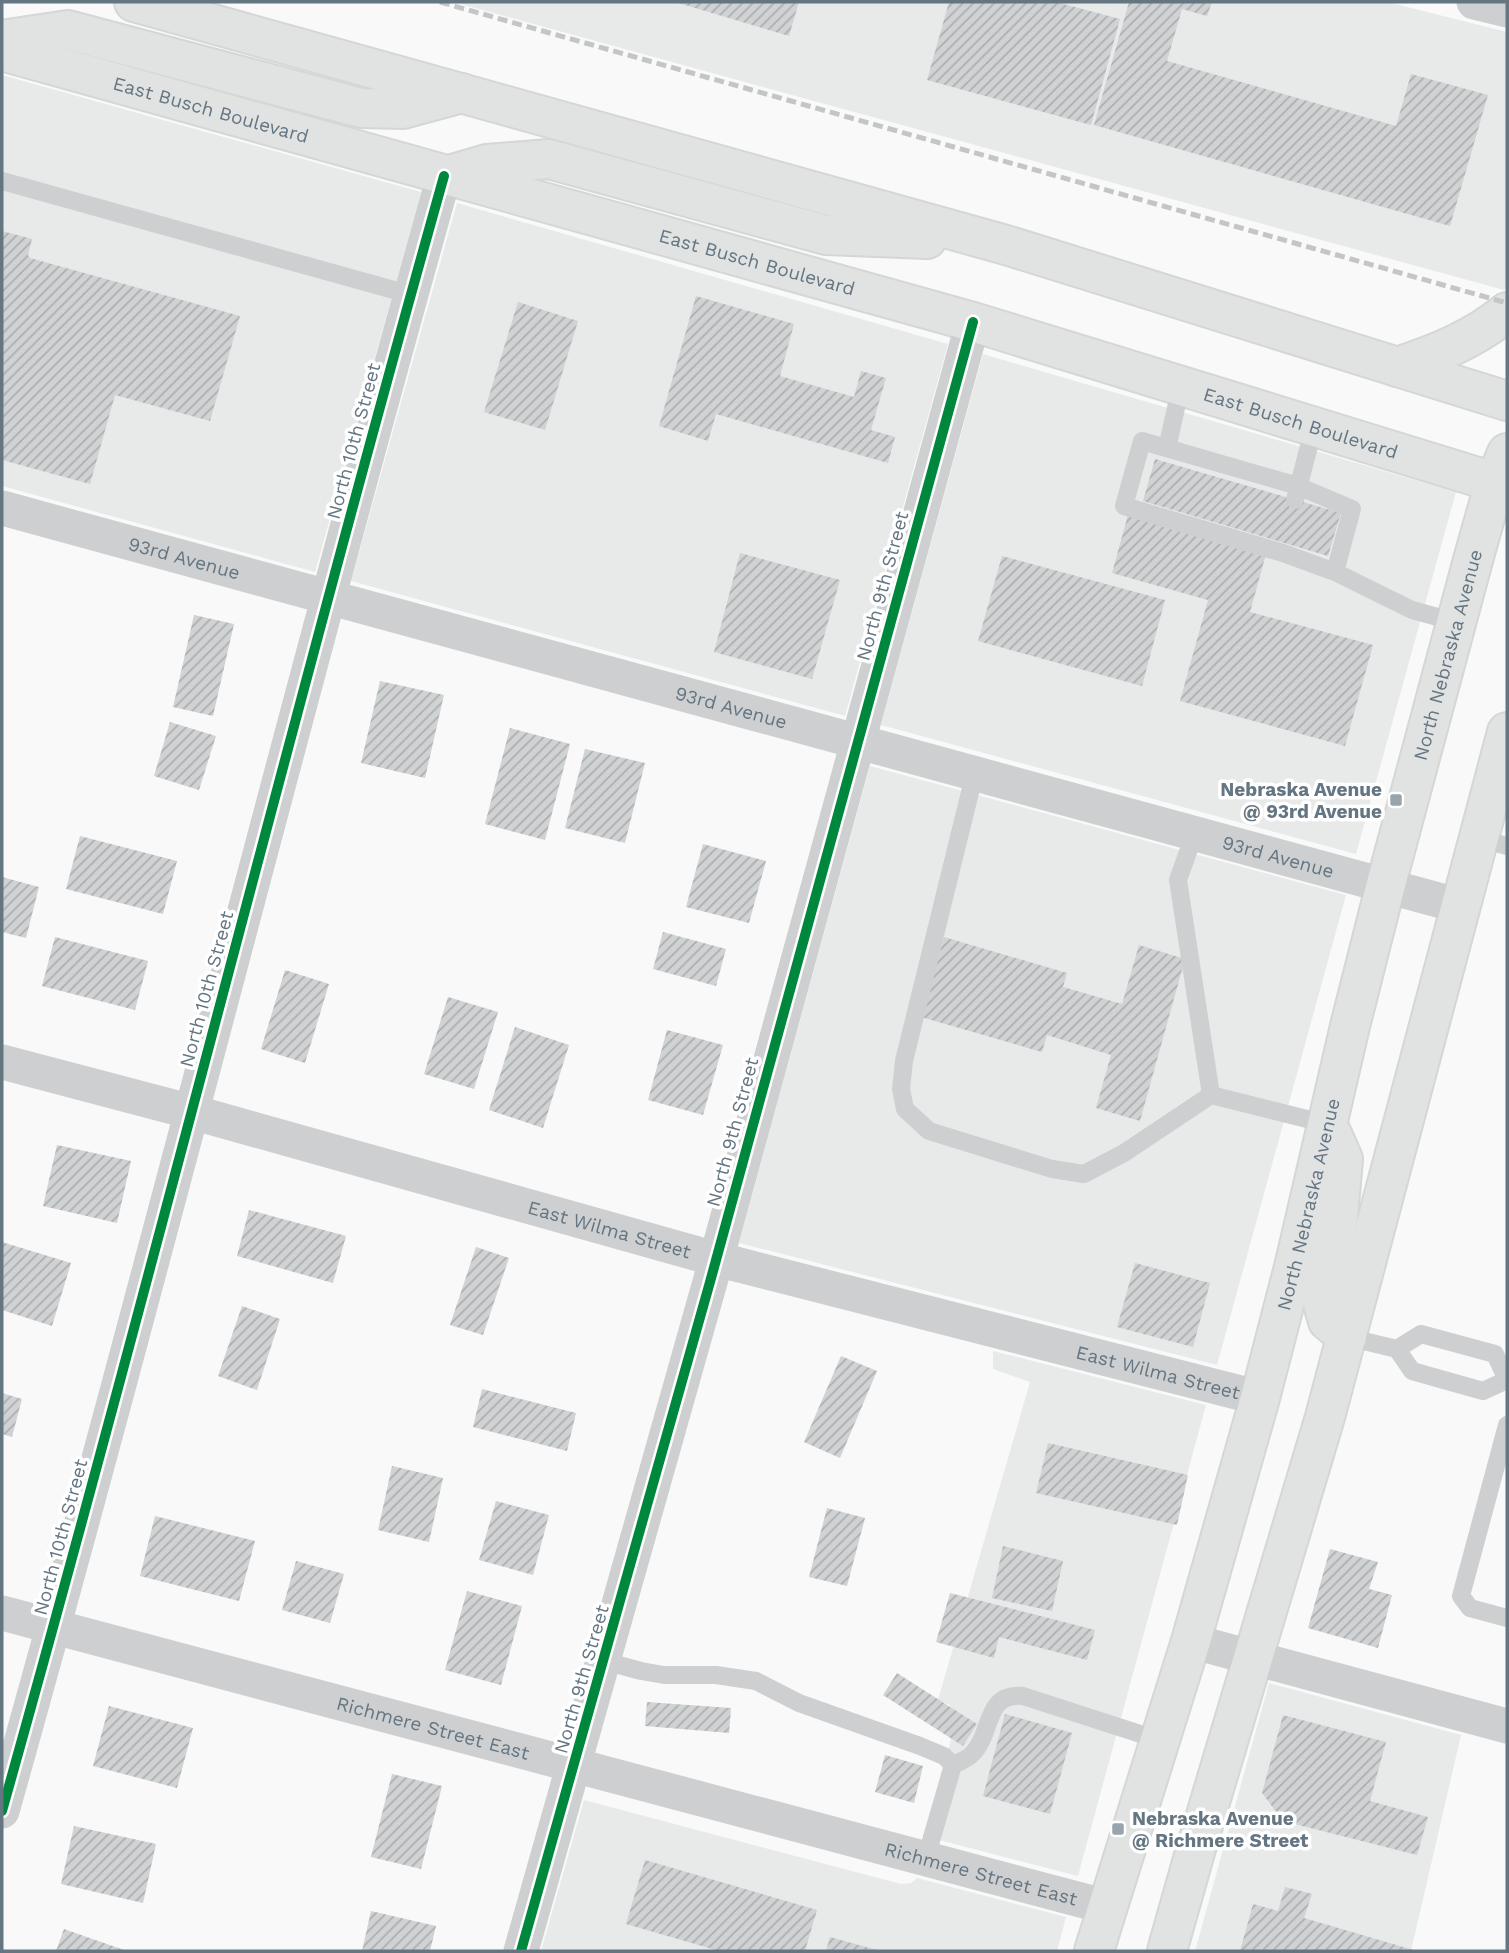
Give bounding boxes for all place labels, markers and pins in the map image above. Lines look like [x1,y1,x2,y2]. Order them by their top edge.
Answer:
place label: Nebraska Avenue @ 93rd Avenue [1220,778,1382,823]
marker: Nebraska Avenue @ 93rd Avenue [1388,792,1404,808]
place label: Nebraska Avenue @ Richmere Street [1132,1807,1309,1852]
marker: Nebraska Avenue @ Richmere Street [1110,1821,1126,1837]

